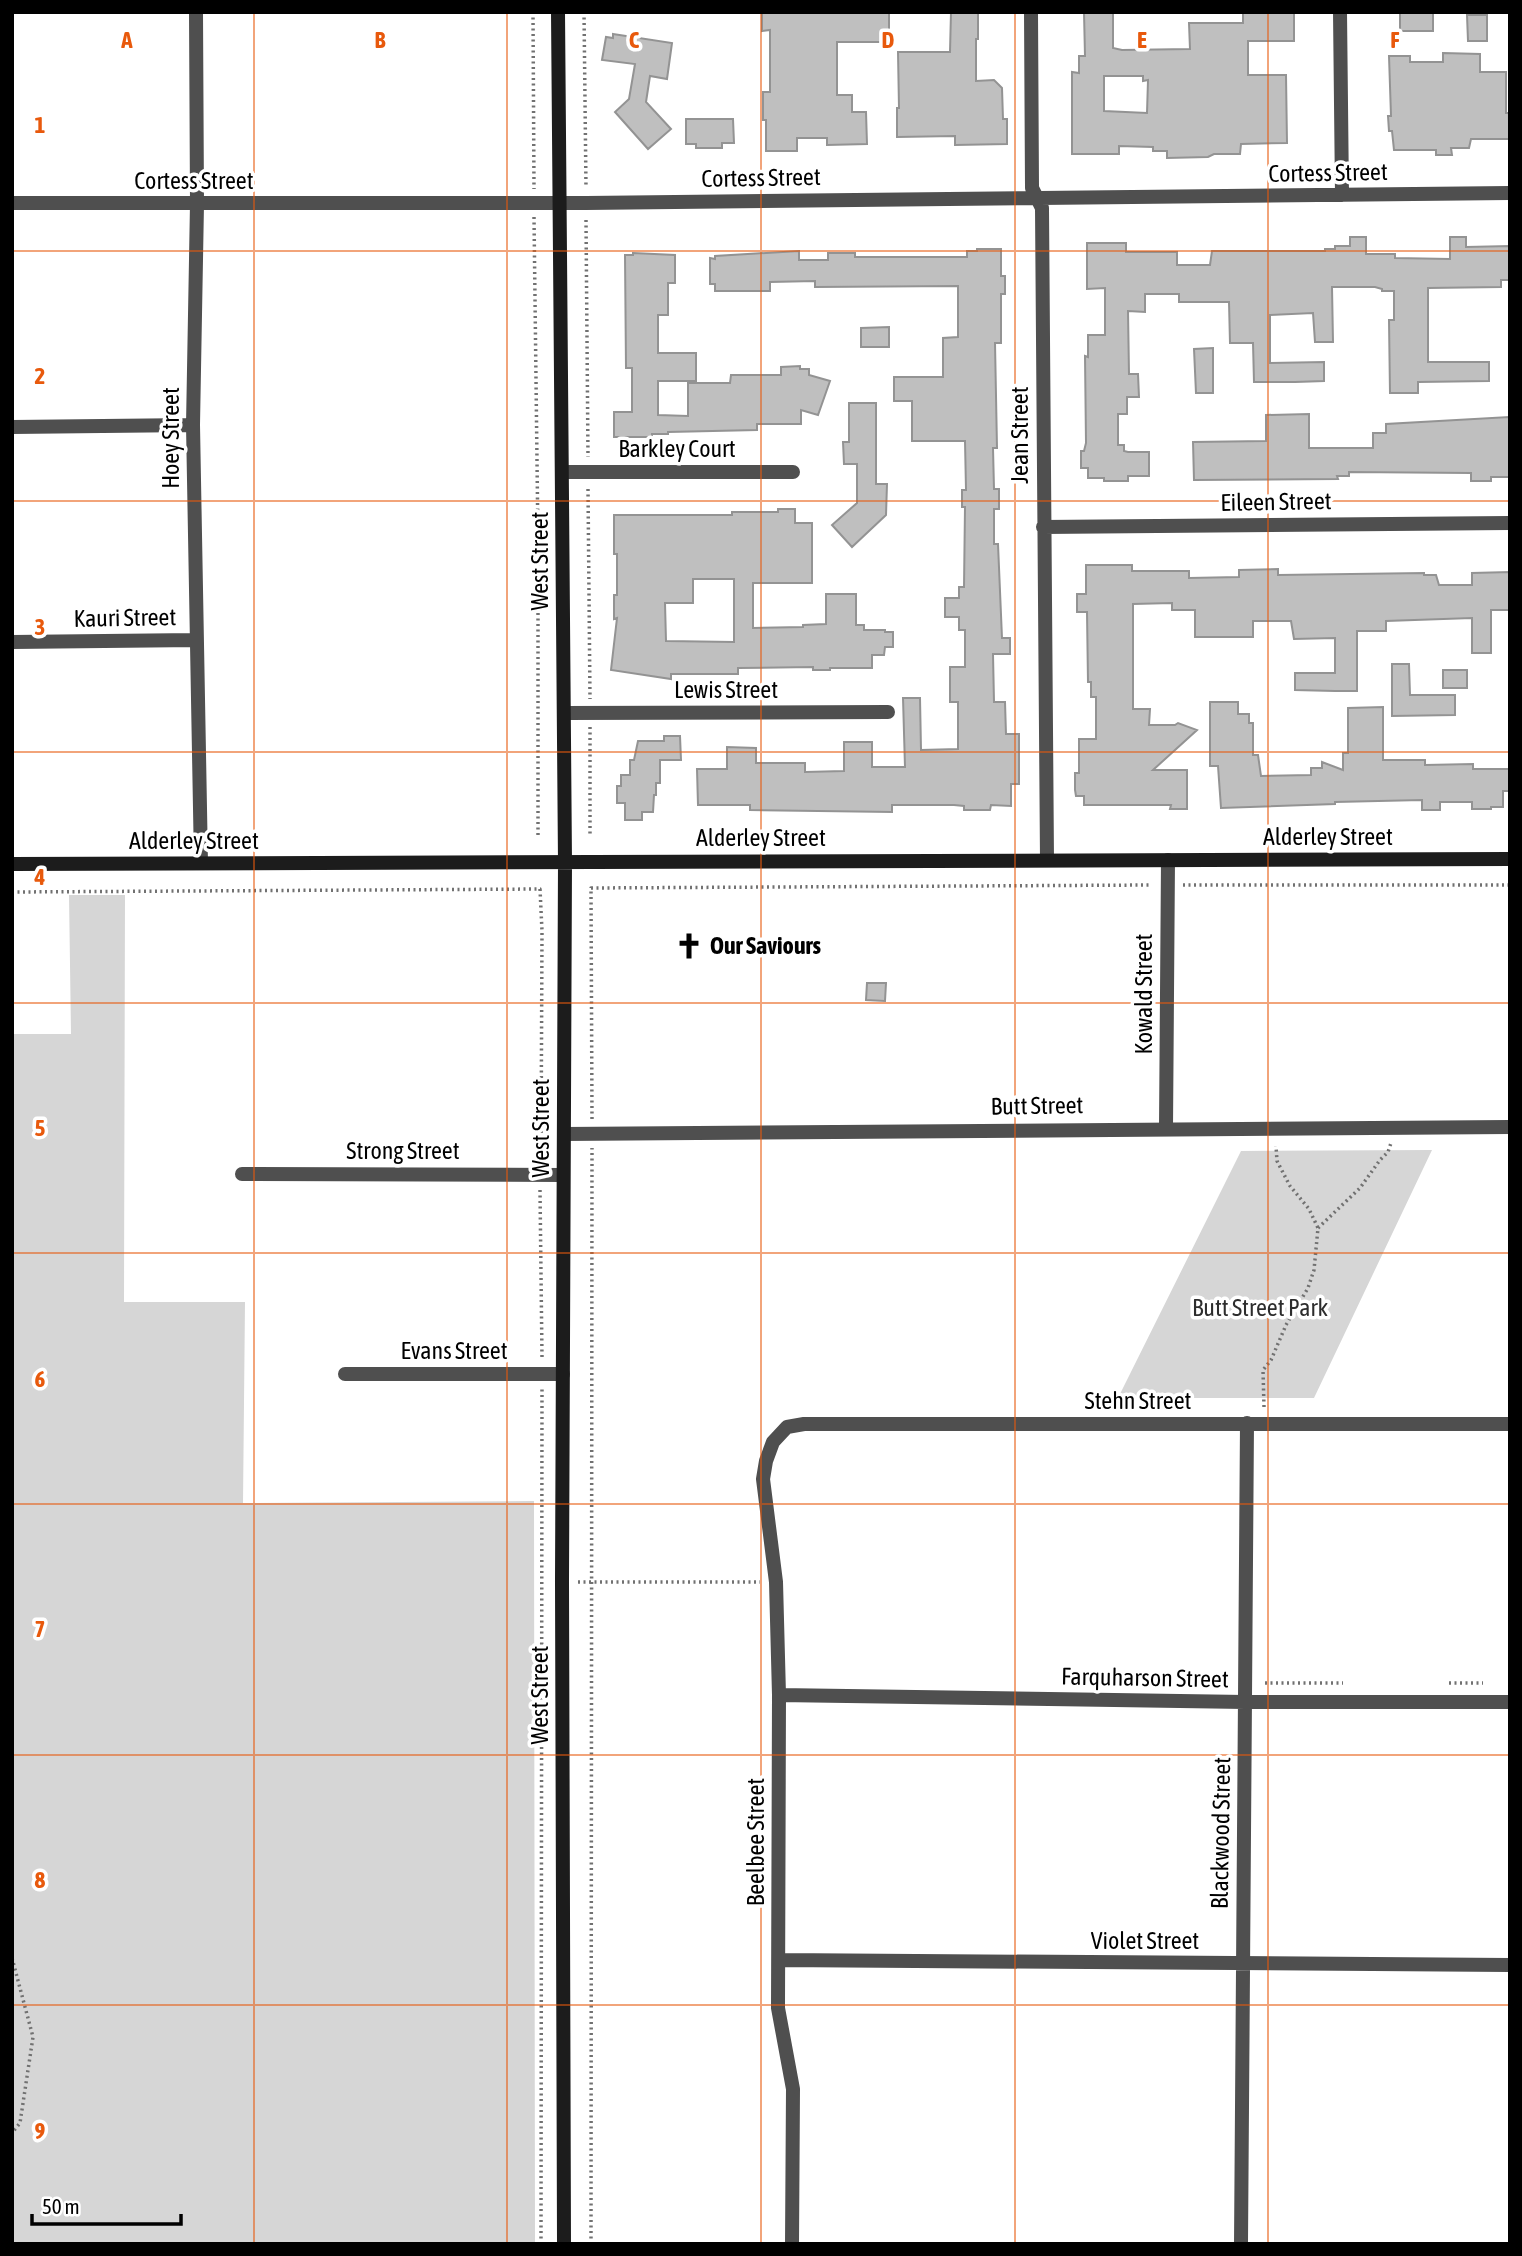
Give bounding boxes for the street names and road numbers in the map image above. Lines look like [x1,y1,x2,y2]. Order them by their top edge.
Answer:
street label: Cortess Street [1268,158,1388,187]
street label: Cortess Street [701,163,821,192]
street label: Cortess Street [134,167,254,194]
street label: Jean Street [1006,386,1033,484]
street label: Hoey Street [157,387,184,489]
street label: Barkley Court [618,435,736,462]
street label: Eileen Street [1220,487,1332,516]
street label: West Street [526,511,553,610]
street label: Kauri Street [73,603,177,632]
street label: Lewis Street [674,676,778,703]
street label: Alderley Street [1263,823,1393,850]
street label: Alderley Street [696,824,826,851]
street label: Alderley Street [129,827,259,854]
street label: Kowald Street [1130,933,1157,1055]
street label: West Street [527,1078,554,1177]
street label: Butt Street [990,1091,1084,1120]
street label: Strong Street [346,1137,460,1164]
street label: Evans Street [400,1337,508,1364]
street label: Stehn Street [1085,1387,1192,1414]
street label: West Street [526,1645,553,1744]
street label: Farquharson Street [1061,1663,1229,1692]
street label: Blackwood Street [1206,1757,1235,1909]
street label: Beelbee Street [742,1778,769,1906]
street label: Violet Street [1091,1927,1199,1954]

